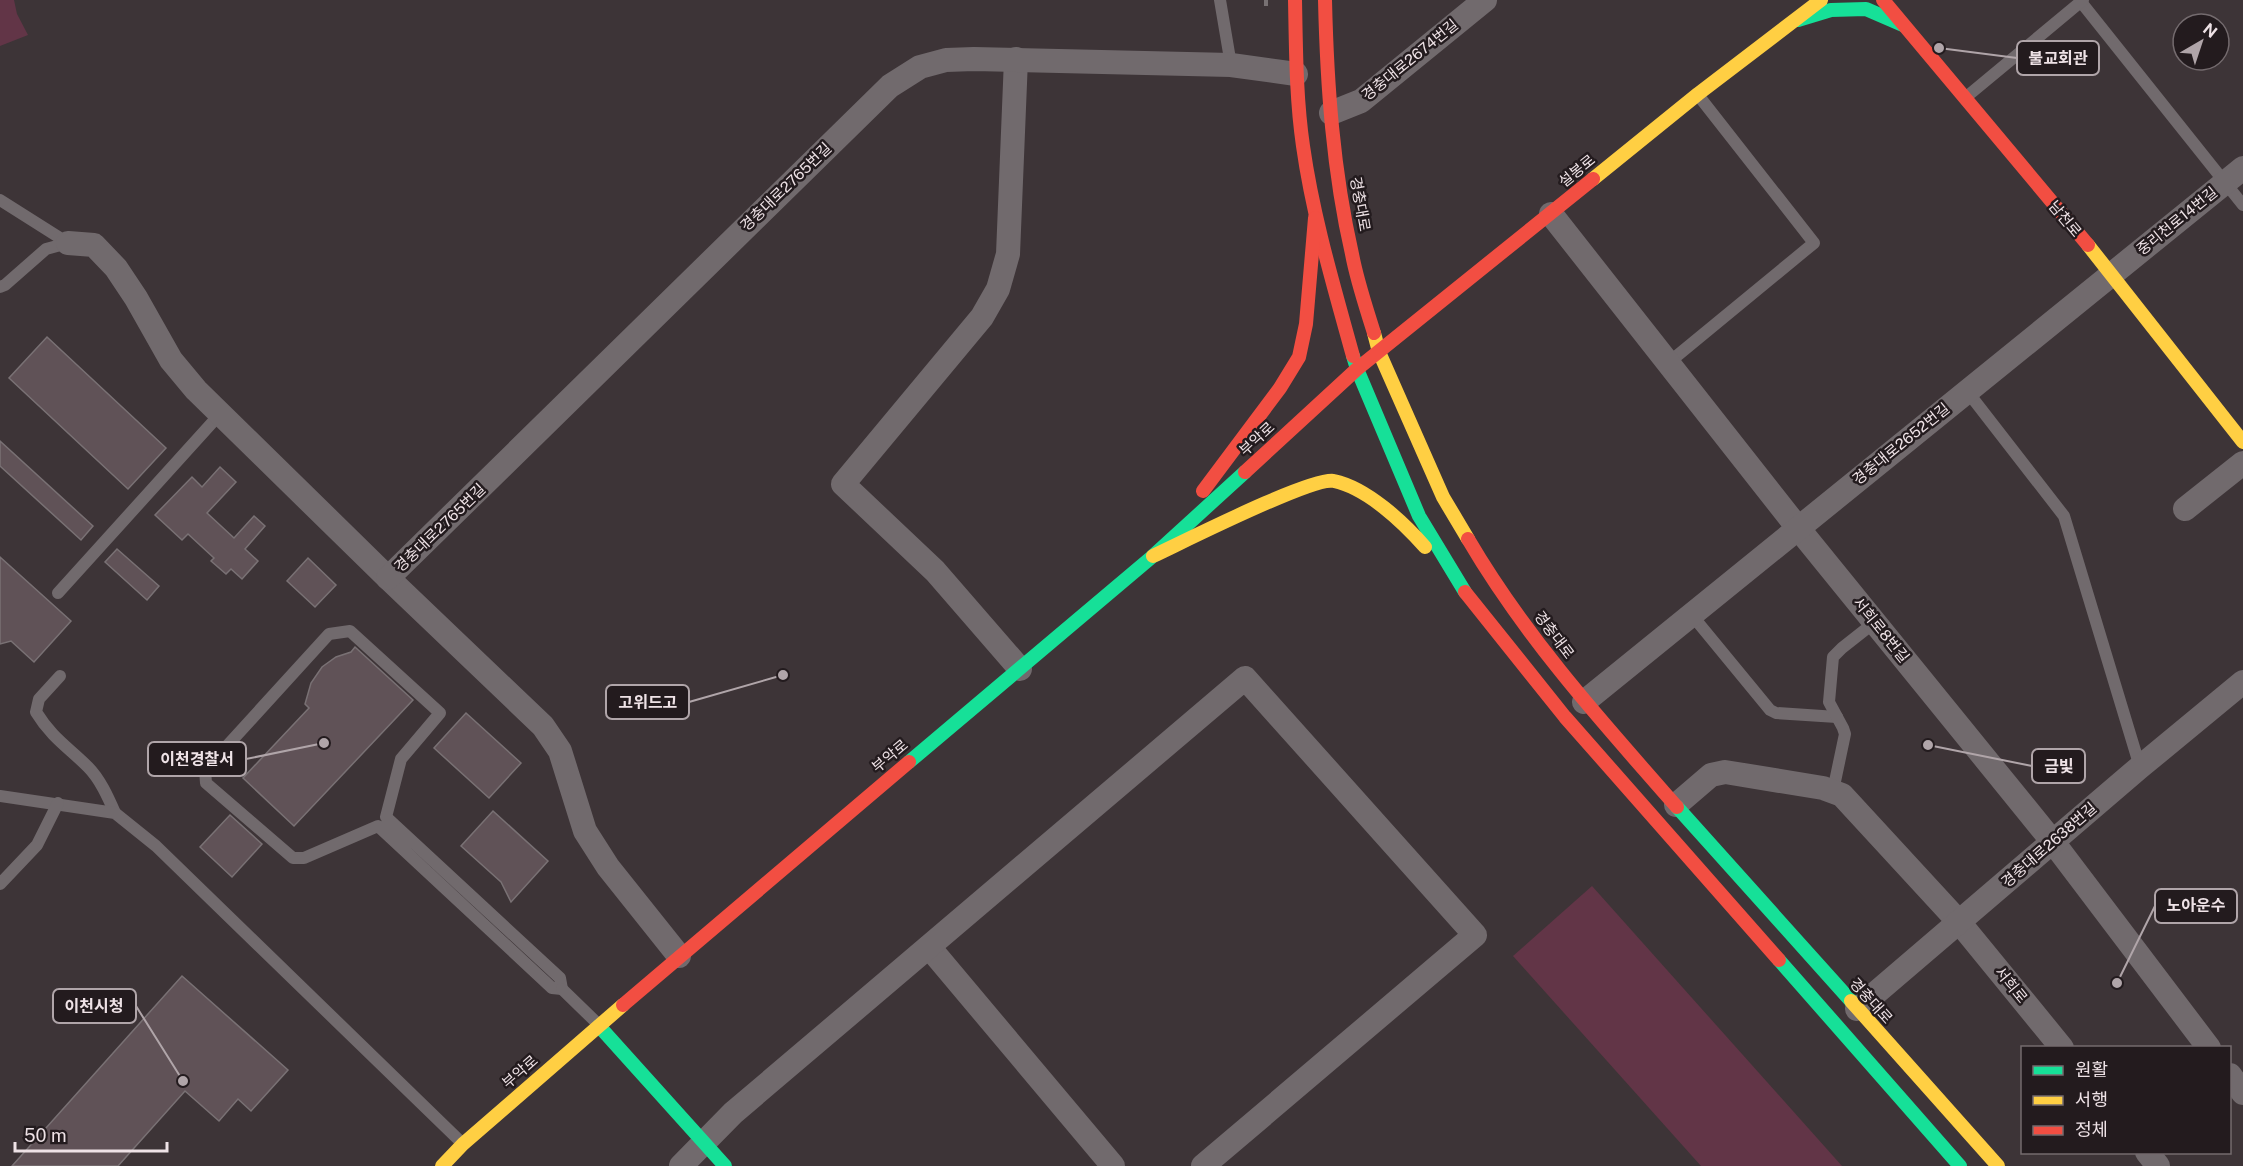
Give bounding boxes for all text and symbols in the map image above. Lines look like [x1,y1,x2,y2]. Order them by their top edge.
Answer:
north arrow [2171,12,2231,72]
street label: 경충대로2674번길 [1358,16,1461,104]
text: N [2199,19,2221,42]
callout: 불교회관 [2017,41,2099,75]
text: 불교회관 [2029,49,2088,68]
street label: 경충대로2765번길 [737,139,835,234]
street label: 설봉로 [1555,151,1598,190]
street label: 경충대로 [1347,175,1374,233]
street label: 중리천로14번길 [2133,183,2220,258]
street label: 남천로 [2046,197,2085,240]
street label: 경충대로2652번길 [1849,399,1953,488]
street label: 부악로 [1236,418,1278,459]
street label: 경충대로2765번길 [391,480,489,575]
street label: 서희로8번길 [1850,594,1913,666]
street label: 경충대로 [1531,608,1578,662]
callout: 고위드고 [606,685,689,719]
text: 고위드고 [619,693,677,712]
street label: 부악로 [868,736,911,775]
callout: 이천경찰서 [148,742,246,776]
callout: 금빛 [2032,749,2085,783]
text: 이천경찰서 [160,750,234,769]
text: 금빛 [2044,757,2074,776]
street label: 경충대로2638번길 [1998,799,2100,890]
callout: 노아운수 [2155,889,2237,923]
text: 노아운수 [2167,896,2226,915]
street label: 서희로 [1992,963,2031,1006]
street label: 경충대로 [1847,974,1896,1027]
callout: 이천시청 [53,989,136,1023]
text: 이천시청 [65,997,123,1016]
legend [2021,1046,2231,1154]
street label: 부악로 [498,1052,541,1092]
text: 원활 [2075,1059,2108,1080]
text: 서행 [2075,1089,2108,1110]
scale bar [15,1115,166,1153]
text: 정체 [2075,1119,2108,1140]
text: 50 m [24,1125,67,1146]

